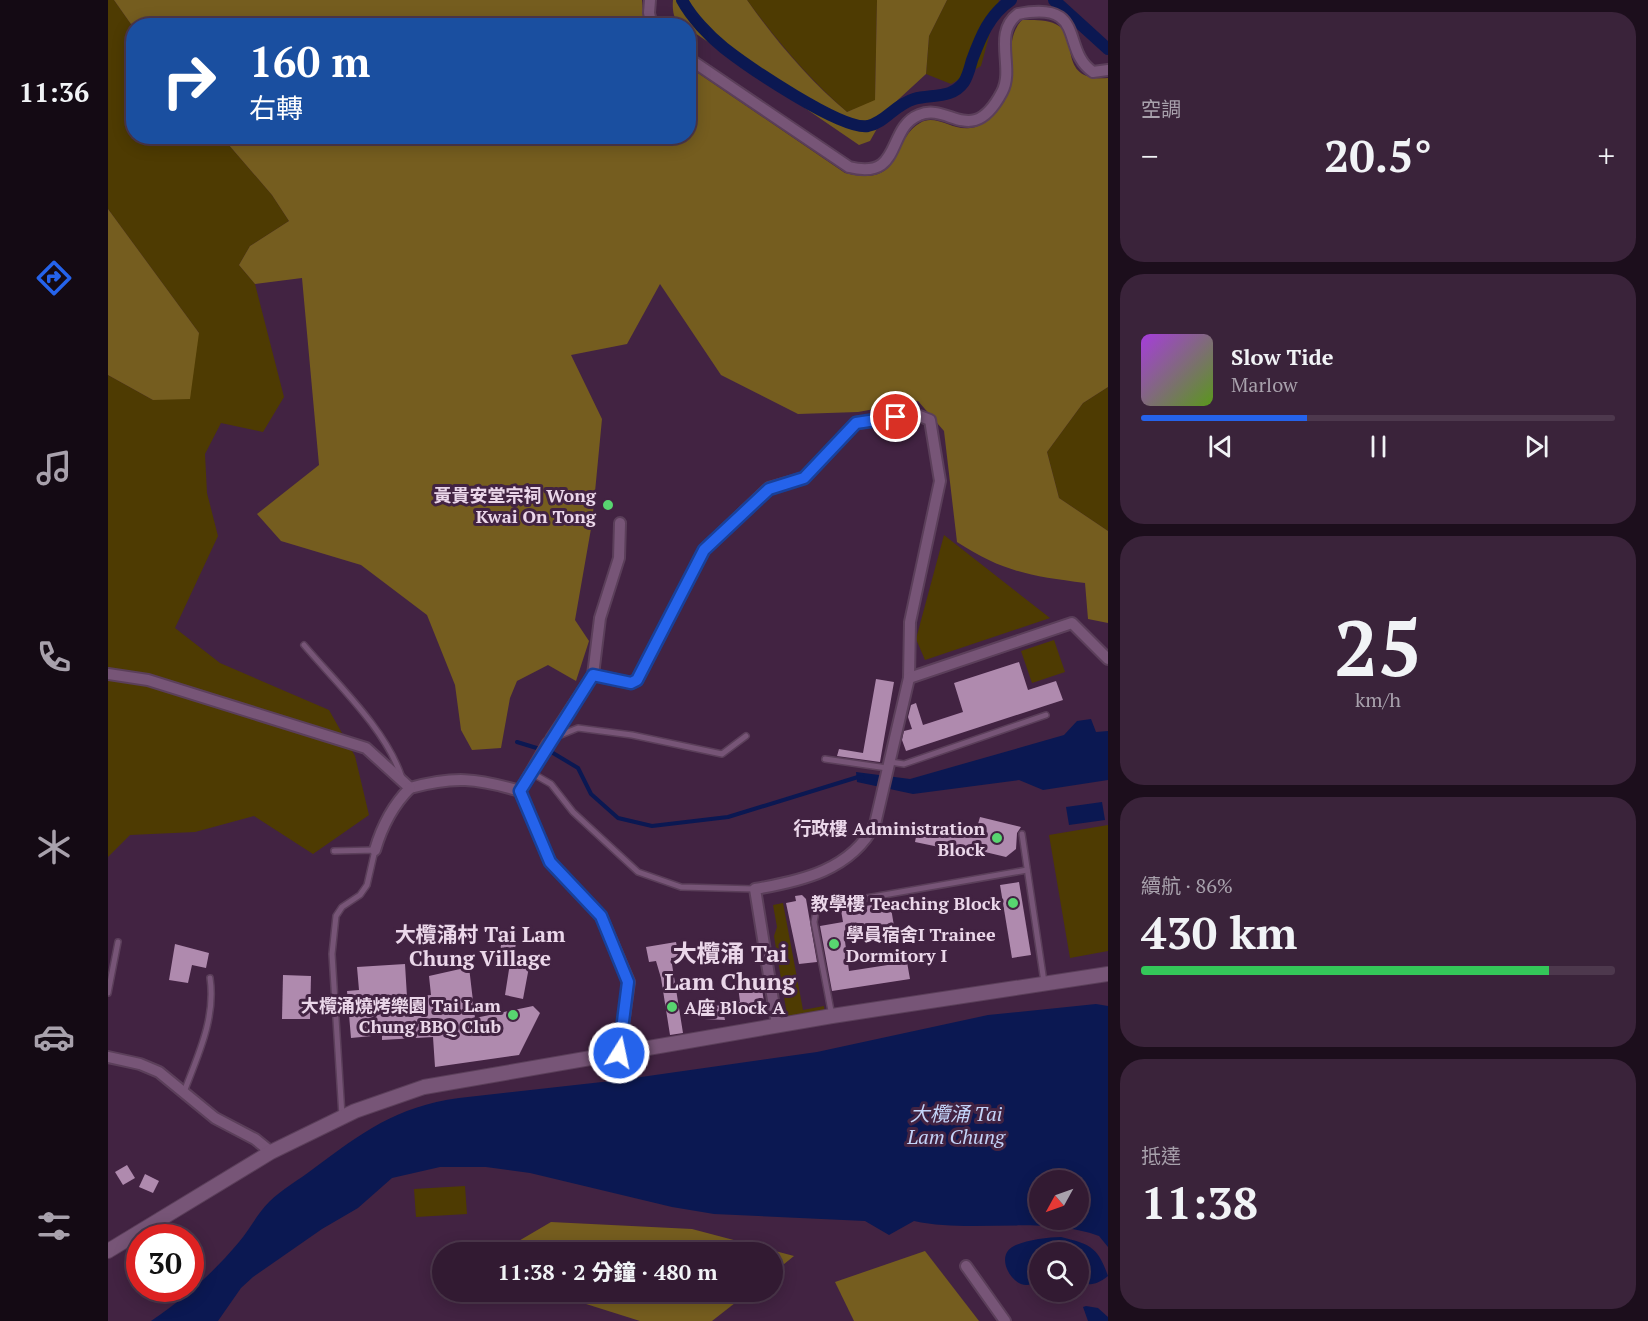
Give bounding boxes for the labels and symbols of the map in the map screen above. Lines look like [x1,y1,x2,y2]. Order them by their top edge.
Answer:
pin [870,391,921,442]
place label: 黃貴安堂宗祠 Wong Kwai On Tong [433,483,597,528]
marker: 黃貴安堂宗祠 Wong Kwai On Tong [601,498,615,512]
place label: 行政樓 Administration Block [794,816,985,861]
marker: 行政樓 Administration Block [990,831,1004,845]
place label: 教學樓 Teaching Block [811,891,1002,915]
marker: 教學樓 Teaching Block [1006,896,1020,910]
district label: 大欖涌村 Tai Lam Chung Village [395,920,566,972]
place label: 學員宿舍I Trainee Dormitory I [846,922,996,967]
district label: 大欖涌 Tai Lam Chung [665,937,796,997]
marker: 學員宿舍I Trainee Dormitory I [827,937,841,951]
place label: 大欖涌燒烤樂園 Tai Lam Chung BBQ Club [301,993,501,1038]
place label: A座 Block A [684,995,786,1019]
marker: A座 Block A [665,1000,679,1014]
marker: 大欖涌燒烤樂園 Tai Lam Chung BBQ Club [506,1008,520,1022]
position arrow [587,1021,651,1085]
water label: 大欖涌 Tai Lam Chung [906,1100,1006,1150]
north arrow [1029,1170,1089,1230]
speed limit sign: 30 [126,1224,204,1302]

